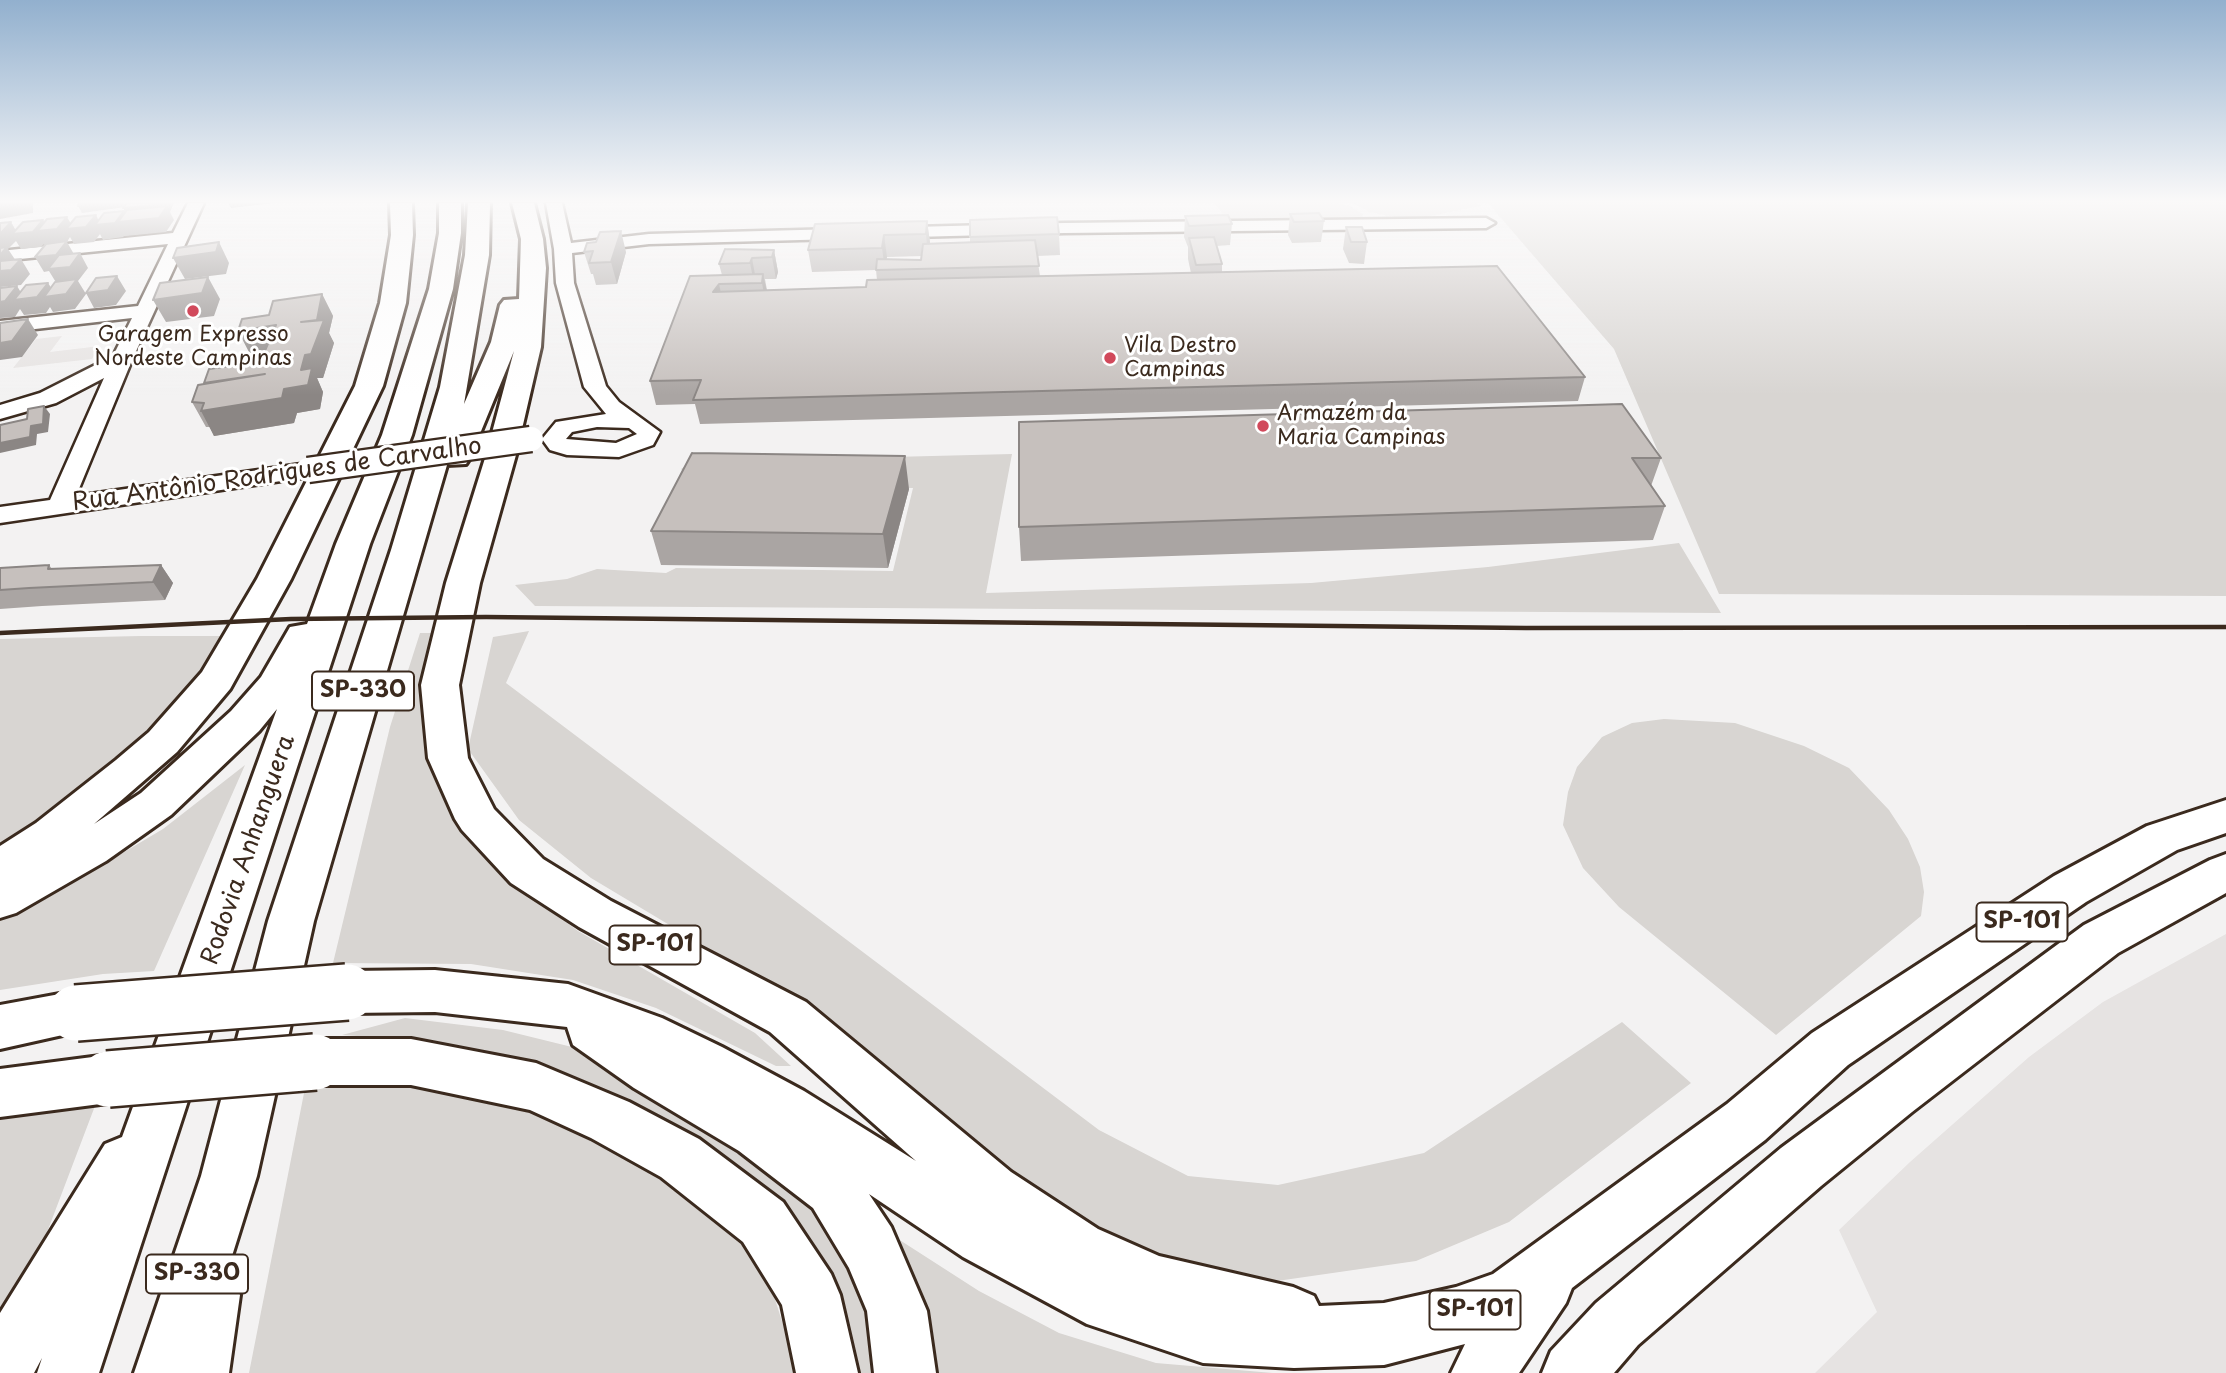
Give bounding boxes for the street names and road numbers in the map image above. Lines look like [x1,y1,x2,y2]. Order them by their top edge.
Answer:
street label: Rua Antônio Rodrigues de Carvalho [70,432,484,518]
road number: SP-330 [312,671,414,710]
street label: Rodovia Anhanguera [196,731,302,969]
road number: SP-101 [1976,903,2068,942]
road number: SP-101 [610,926,700,964]
road number: SP-330 [146,1254,248,1294]
road number: SP-101 [1430,1290,1520,1330]

